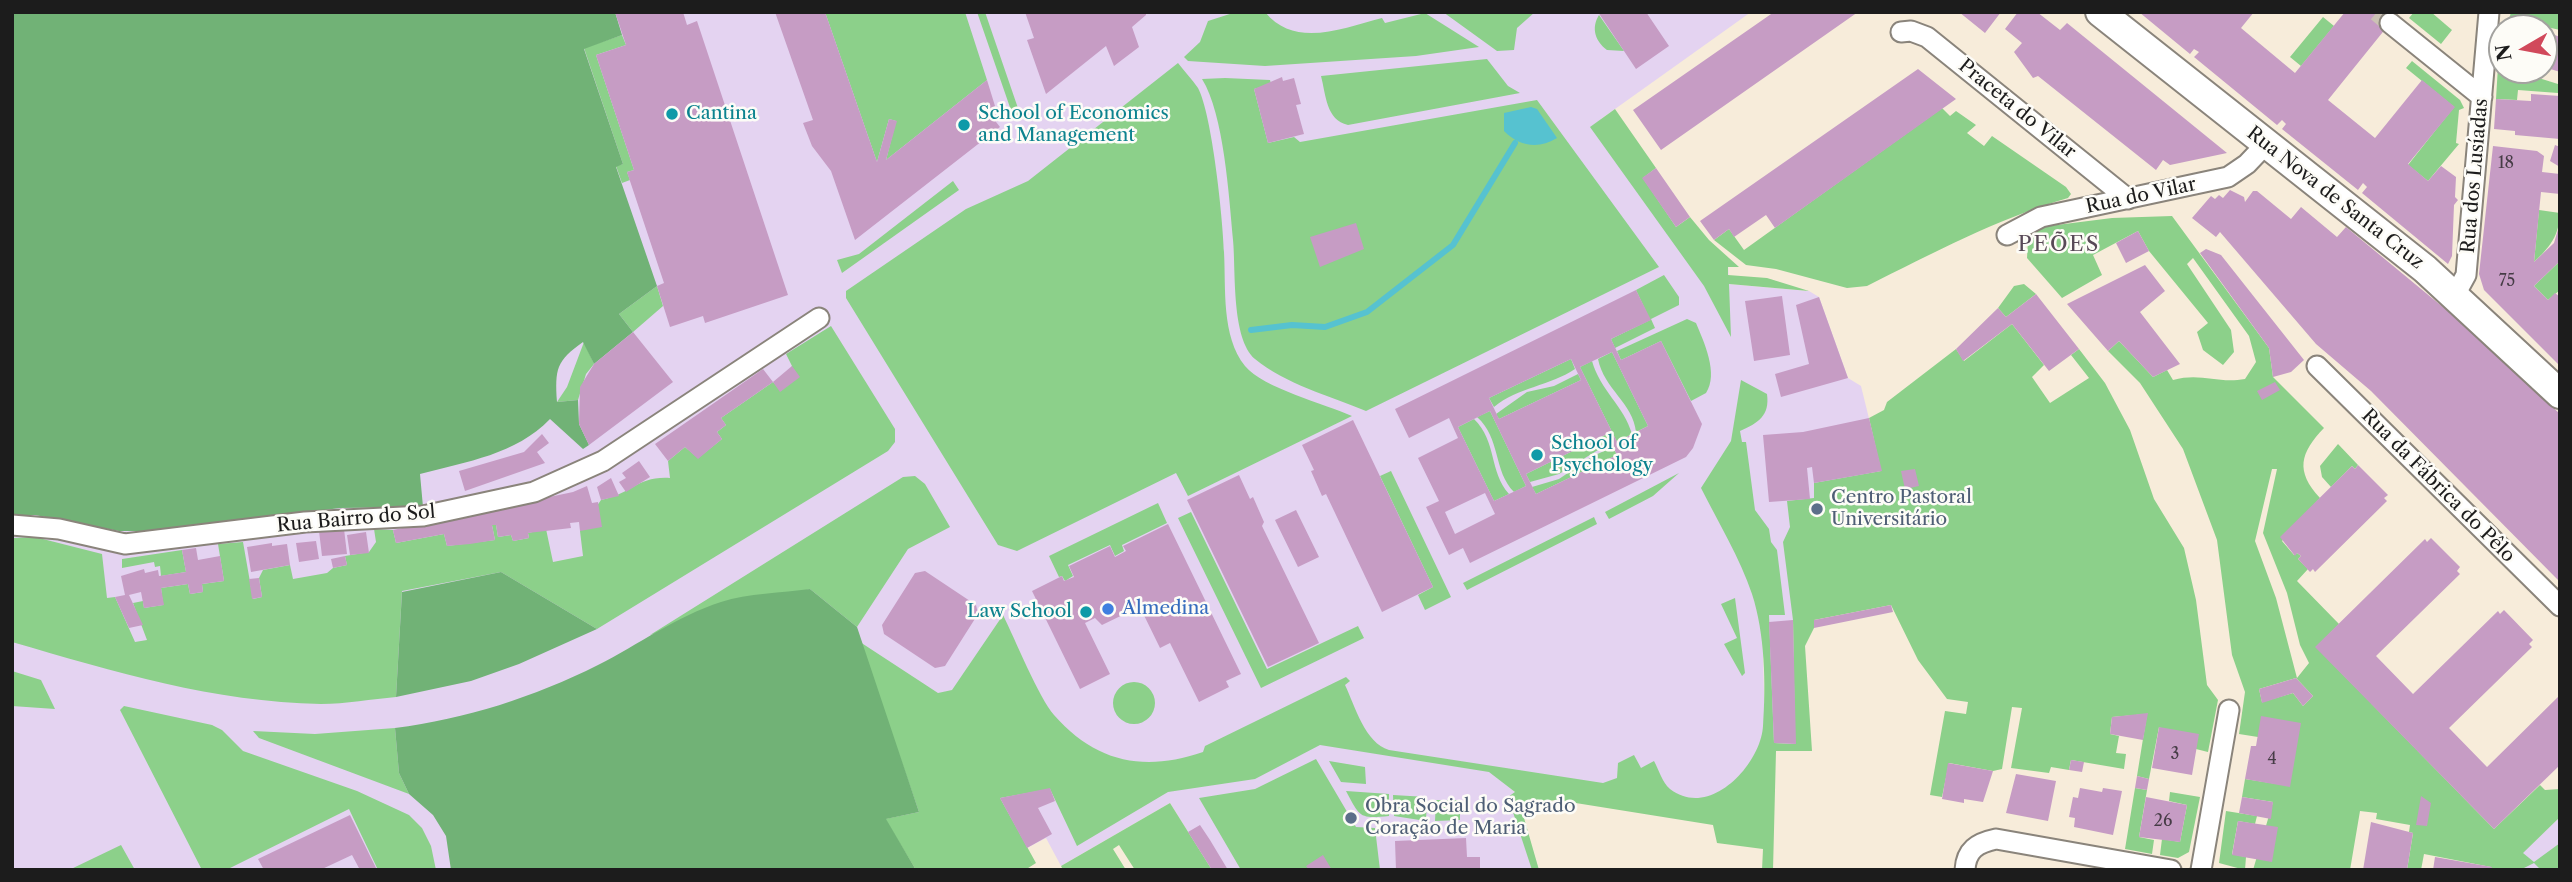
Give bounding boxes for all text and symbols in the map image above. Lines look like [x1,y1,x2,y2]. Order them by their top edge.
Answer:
north arrow [2488,14,2558,84]
text: N [2491,42,2517,63]
street label: Praceta do Vilar [1954,55,2080,163]
street label: Rua dos Lusíadas [2457,98,2493,254]
place label: Cantina [686,103,757,125]
place label: School of Economics and Management [978,103,1169,147]
marker: Cantina [664,106,680,122]
marker: School of Economics and Management [956,117,972,133]
street label: Rua Nova de Santa Cruz [2242,122,2428,274]
house number: 18 [2498,153,2514,173]
street label: Rua do Vilar [2084,173,2198,219]
district label: PEÕES [2018,232,2100,258]
house number: 75 [2499,271,2515,291]
street label: Rua da Fábrica do Pêlo [2357,405,2519,567]
place label: School of Psychology [1551,433,1653,477]
marker: School of Psychology [1529,447,1545,463]
place label: Centro Pastoral Universitário [1831,487,1972,531]
street label: Rua Bairro do Sol [276,501,436,537]
marker: Centro Pastoral Universitário [1809,501,1825,517]
place label: Almedina [1122,598,1209,620]
place label: Law School [967,601,1072,623]
marker: Almedina [1100,601,1116,617]
marker: Law School [1078,604,1094,620]
house number: 3 [2171,744,2179,764]
house number: 4 [2267,749,2277,769]
place label: Obra Social do Sagrado Coração de Maria [1365,796,1576,840]
marker: Obra Social do Sagrado Coração de Maria [1343,810,1359,826]
house number: 26 [2154,811,2172,831]

